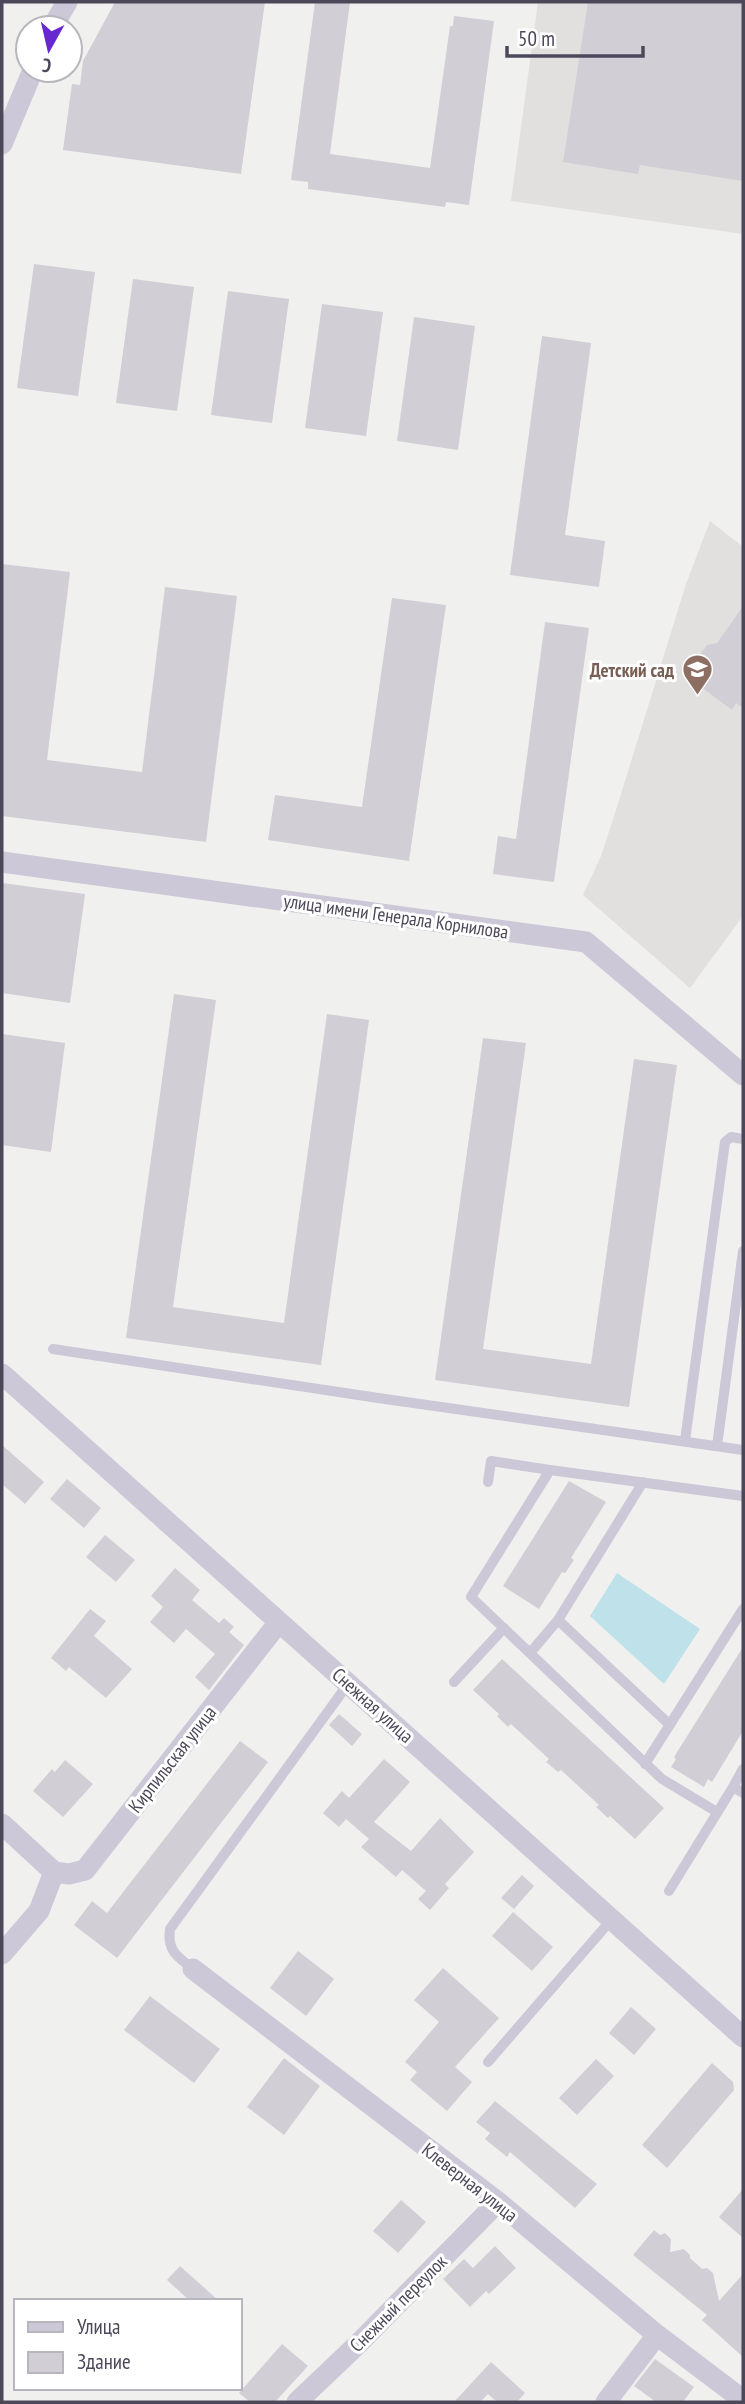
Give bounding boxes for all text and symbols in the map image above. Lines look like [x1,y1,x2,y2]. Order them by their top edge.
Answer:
north arrow [14,14,84,84]
scale bar [507,14,644,58]
text: 50 m [518,25,555,52]
text: С [40,53,53,78]
school or university icon: Детский сад [680,653,714,697]
place label: Детский сад [590,658,674,682]
street label: улица имени Генерала Корнилова [282,888,510,944]
street label: Снежная улица [327,1662,419,1748]
street label: Кирпильская улица [123,1701,221,1817]
street label: Клеверная улица [417,2137,523,2227]
street label: Снежный переулок [344,2249,452,2357]
legend [14,2299,242,2390]
text: Улица [77,2313,120,2340]
text: Здание [77,2348,131,2375]

